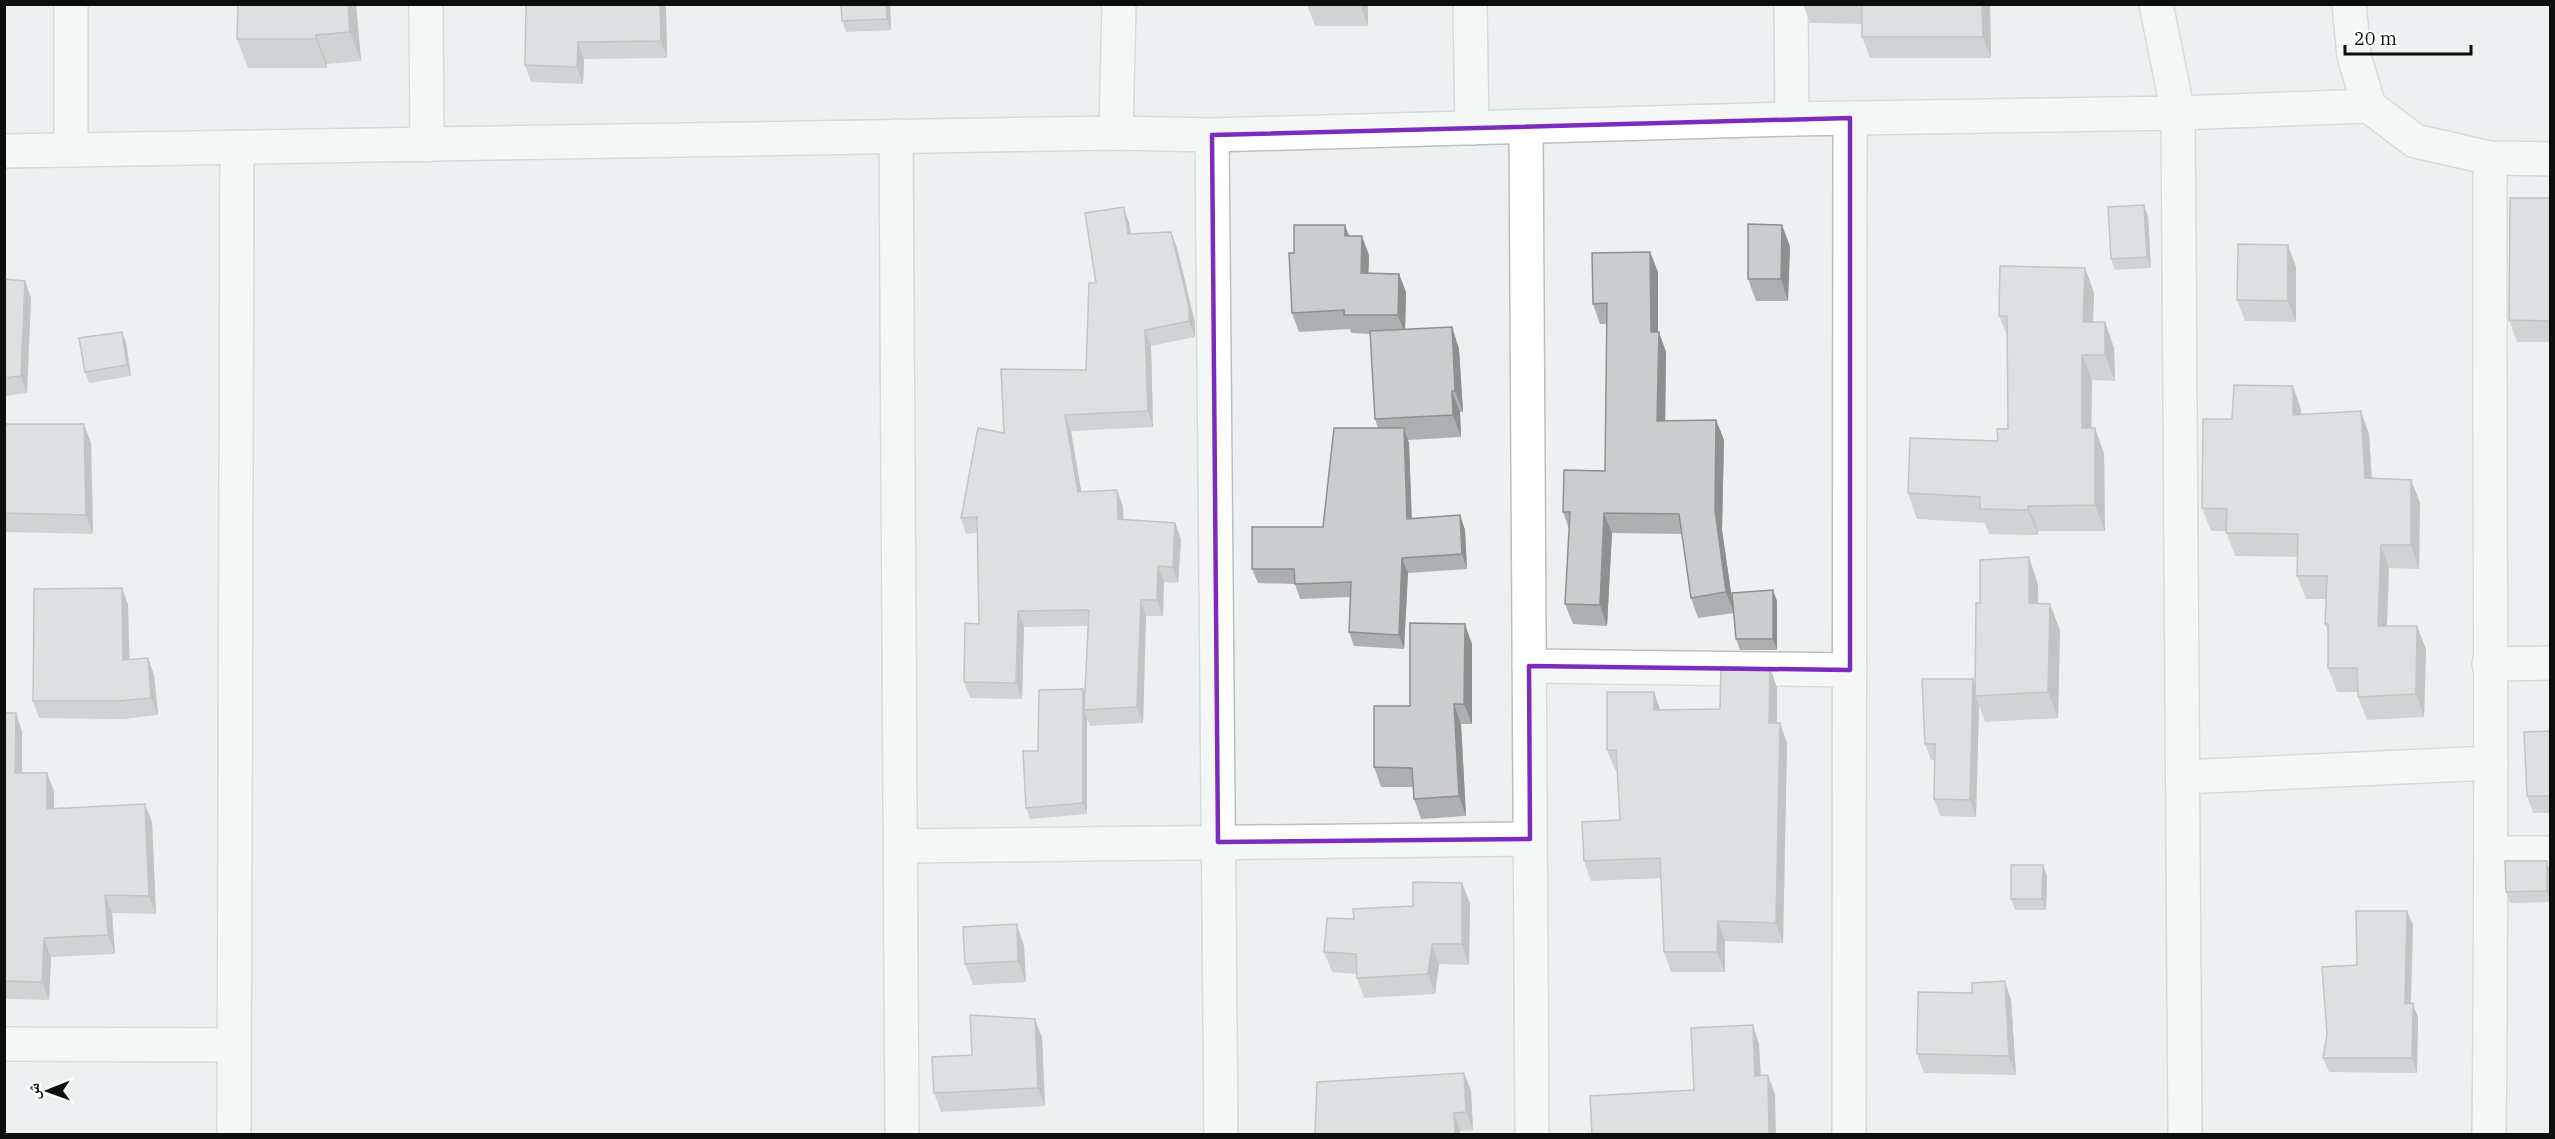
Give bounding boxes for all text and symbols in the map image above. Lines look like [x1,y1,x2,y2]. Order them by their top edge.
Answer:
scale bar [2345,18,2471,56]
text: 20 m [2354,27,2397,50]
north arrow [18,1061,78,1121]
text: ش [23,1083,43,1100]

